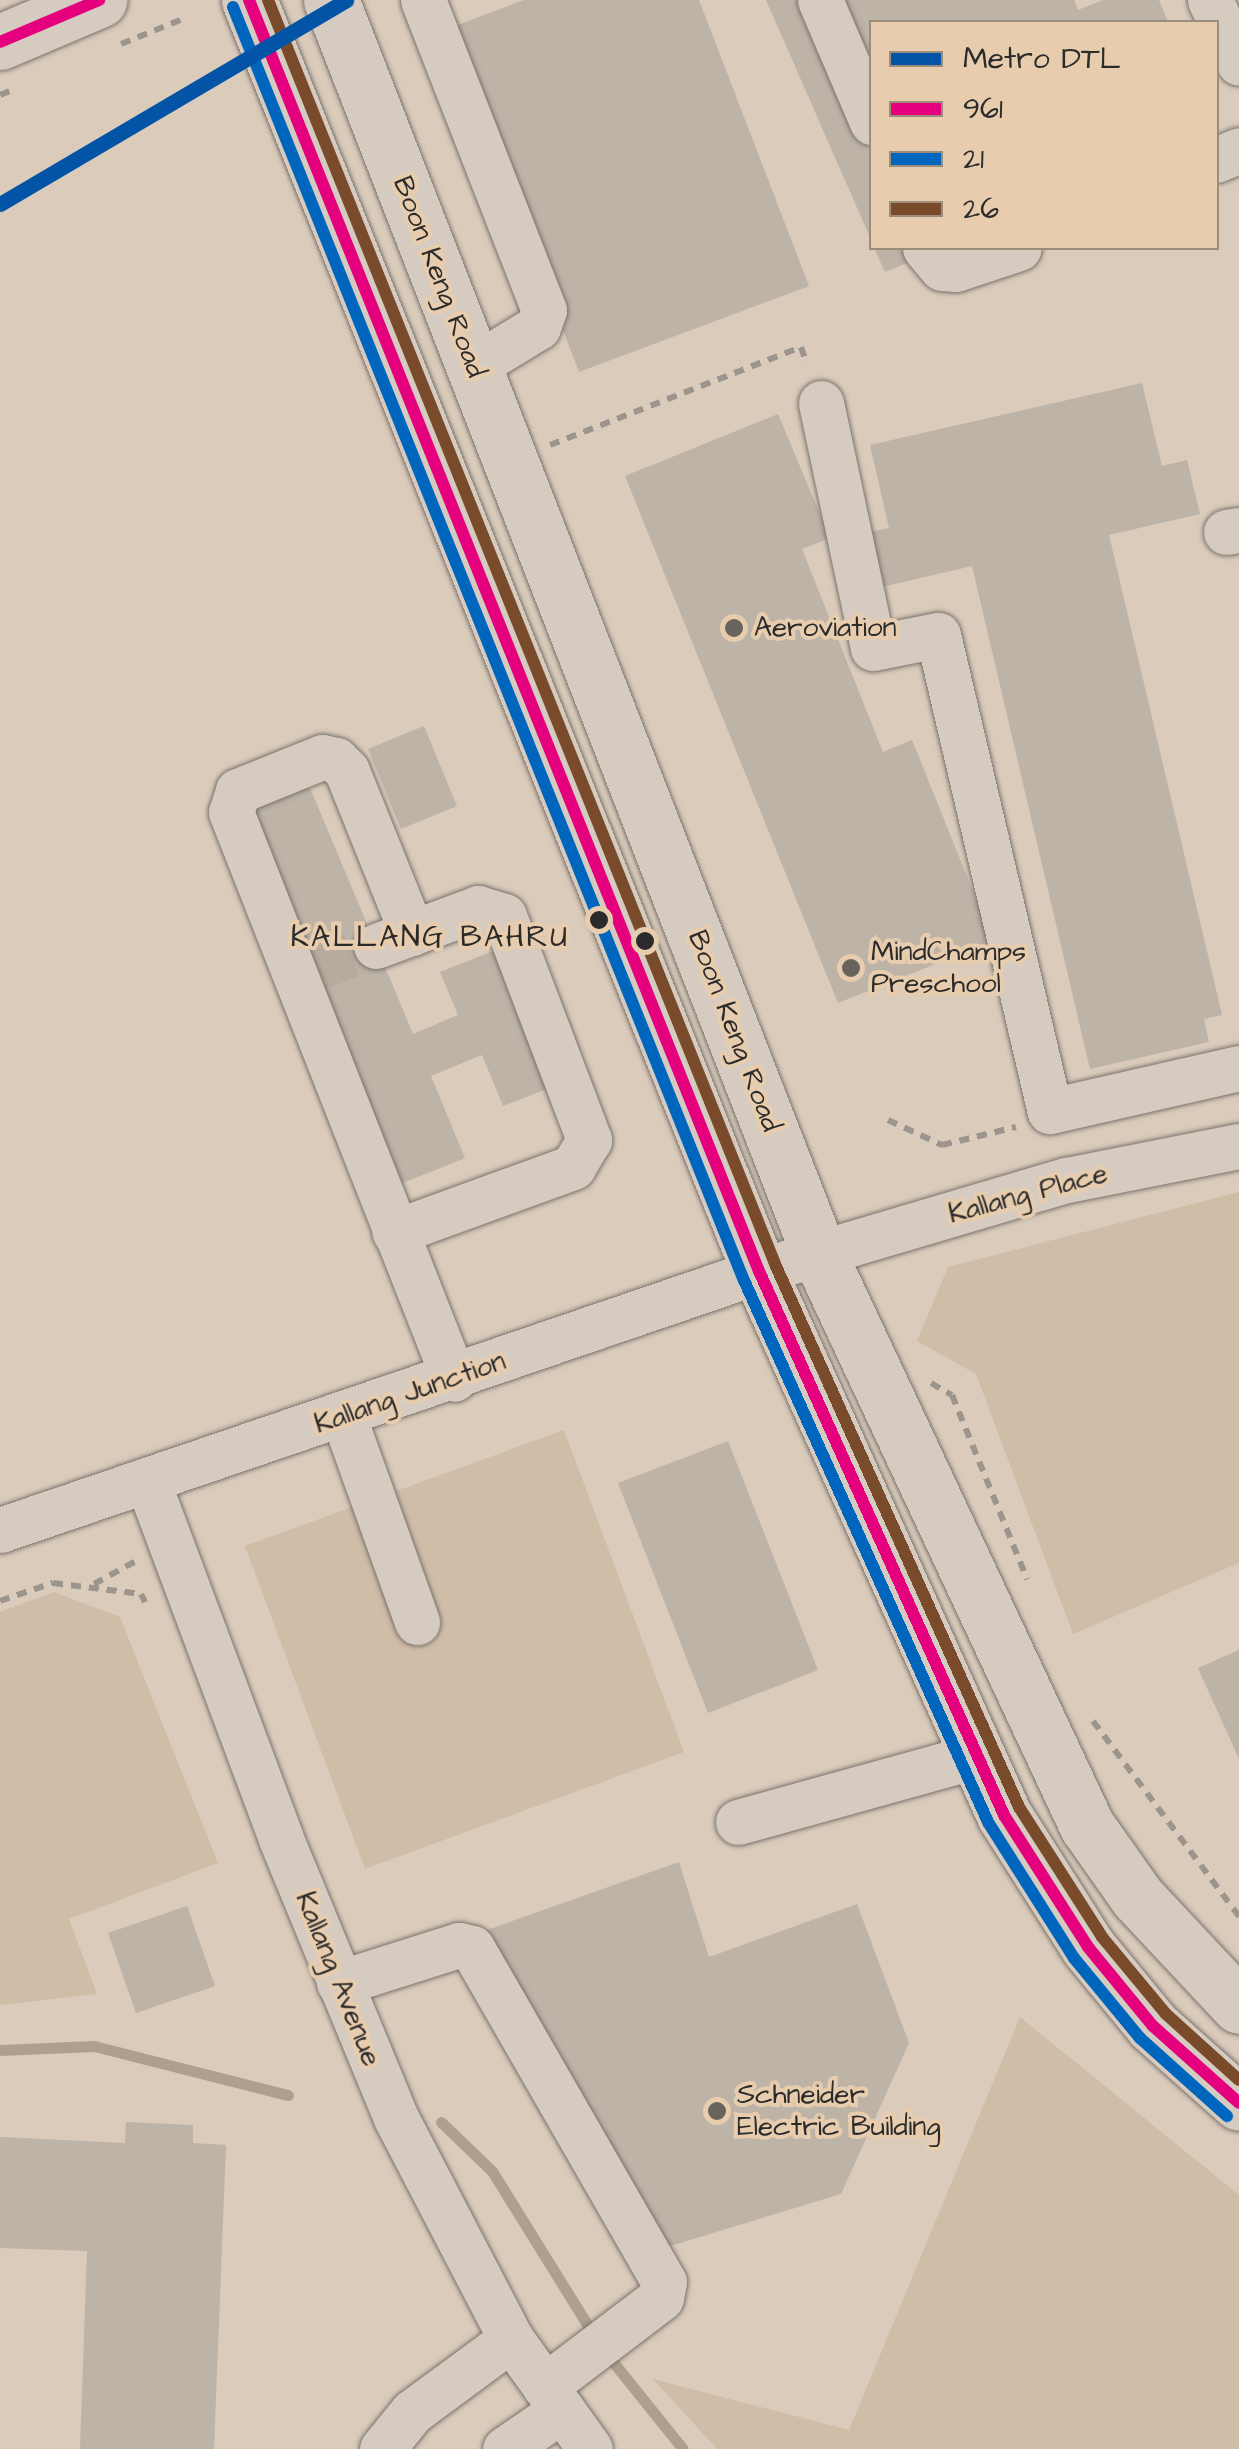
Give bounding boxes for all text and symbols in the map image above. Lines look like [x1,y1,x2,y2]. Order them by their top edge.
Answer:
legend [869,20,1219,250]
text: Metro DTL [963,38,1121,80]
text: 961 [963,88,1003,130]
text: 21 [963,138,984,180]
street label: Boon Keng Road [385,172,493,382]
text: 26 [963,188,999,230]
place label: Aeroviation [754,611,897,645]
marker: Aeroviation [723,617,745,639]
unlabelled marker [589,910,609,930]
district label: KALLANG BAHRU [290,919,570,955]
street label: Boon Keng Road [680,926,788,1136]
unlabelled marker [635,931,655,951]
place label: MindChamps Preschool [871,935,1026,1001]
marker: MindChamps Preschool [840,957,862,979]
street label: Kallang Place [945,1157,1111,1231]
street label: Kallang Junction [310,1345,510,1441]
street label: Kallang Avenue [288,1887,388,2071]
place label: Schneider Electric Building [737,2078,941,2144]
marker: Schneider Electric Building [706,2100,728,2122]

